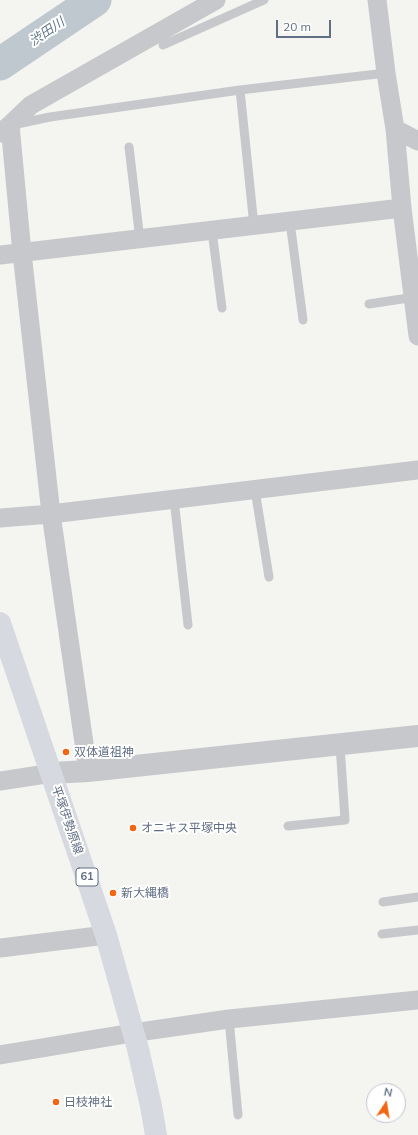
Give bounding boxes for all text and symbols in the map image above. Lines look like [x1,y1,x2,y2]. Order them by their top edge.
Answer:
scale bar [278,12,333,38]
water label: 渋田川 [26,15,68,49]
text: 20 m [283,19,311,34]
place label: 双体道祖神 [74,745,134,759]
marker: 双体道祖神 [61,747,71,757]
street label: 平塚伊勢原線 [48,784,86,856]
place label: オニキス平塚中央 [141,821,237,835]
marker: オニキス平塚中央 [128,823,138,833]
road number: 61 [76,868,98,886]
place label: 新大縄橋 [121,886,169,900]
marker: 新大縄橋 [108,888,118,898]
north arrow [366,1083,406,1123]
text: N [383,1085,394,1100]
place label: 日枝神社 [64,1095,112,1109]
marker: 日枝神社 [51,1097,61,1107]

